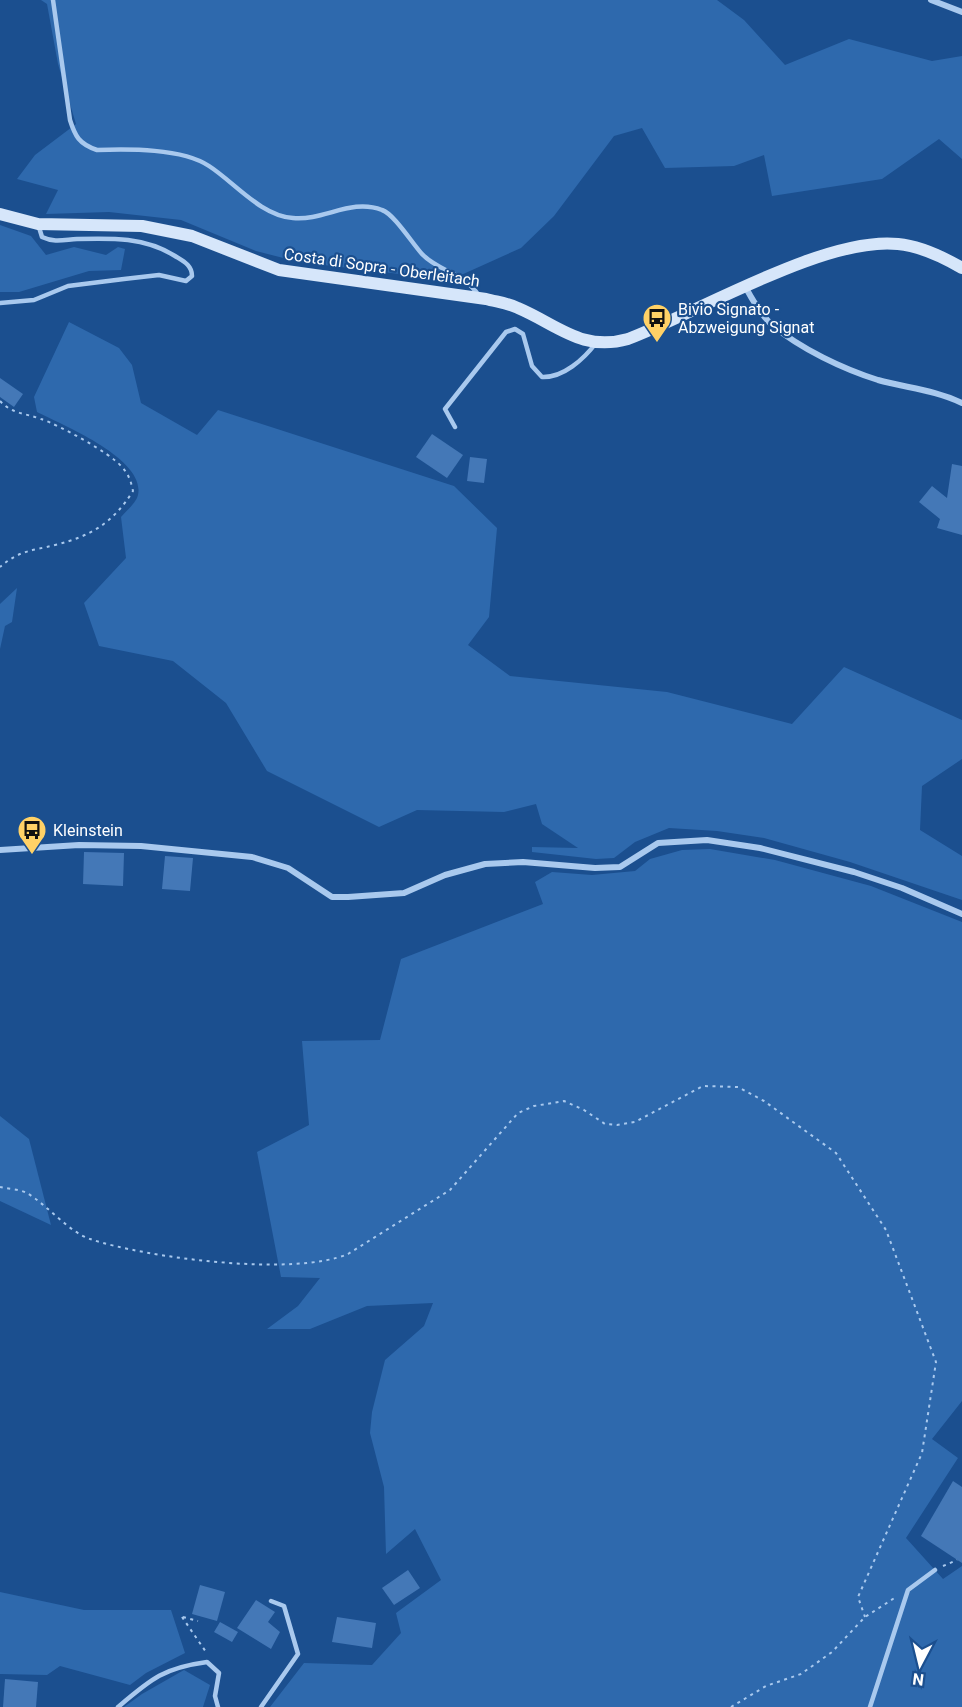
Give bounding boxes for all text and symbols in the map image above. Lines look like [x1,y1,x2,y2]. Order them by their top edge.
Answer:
street label: Costa di Sopra - Oberleitach [283,244,481,291]
place label: Bivio Signato - Abzweigung Signat [678,300,814,337]
bus stop icon: Bivio Signato - Abzweigung Signat [641,302,673,344]
bus stop icon: Kleinstein [16,814,48,856]
place label: Kleinstein [53,821,123,840]
north arrow [890,1635,950,1695]
text: N [911,1669,925,1690]

